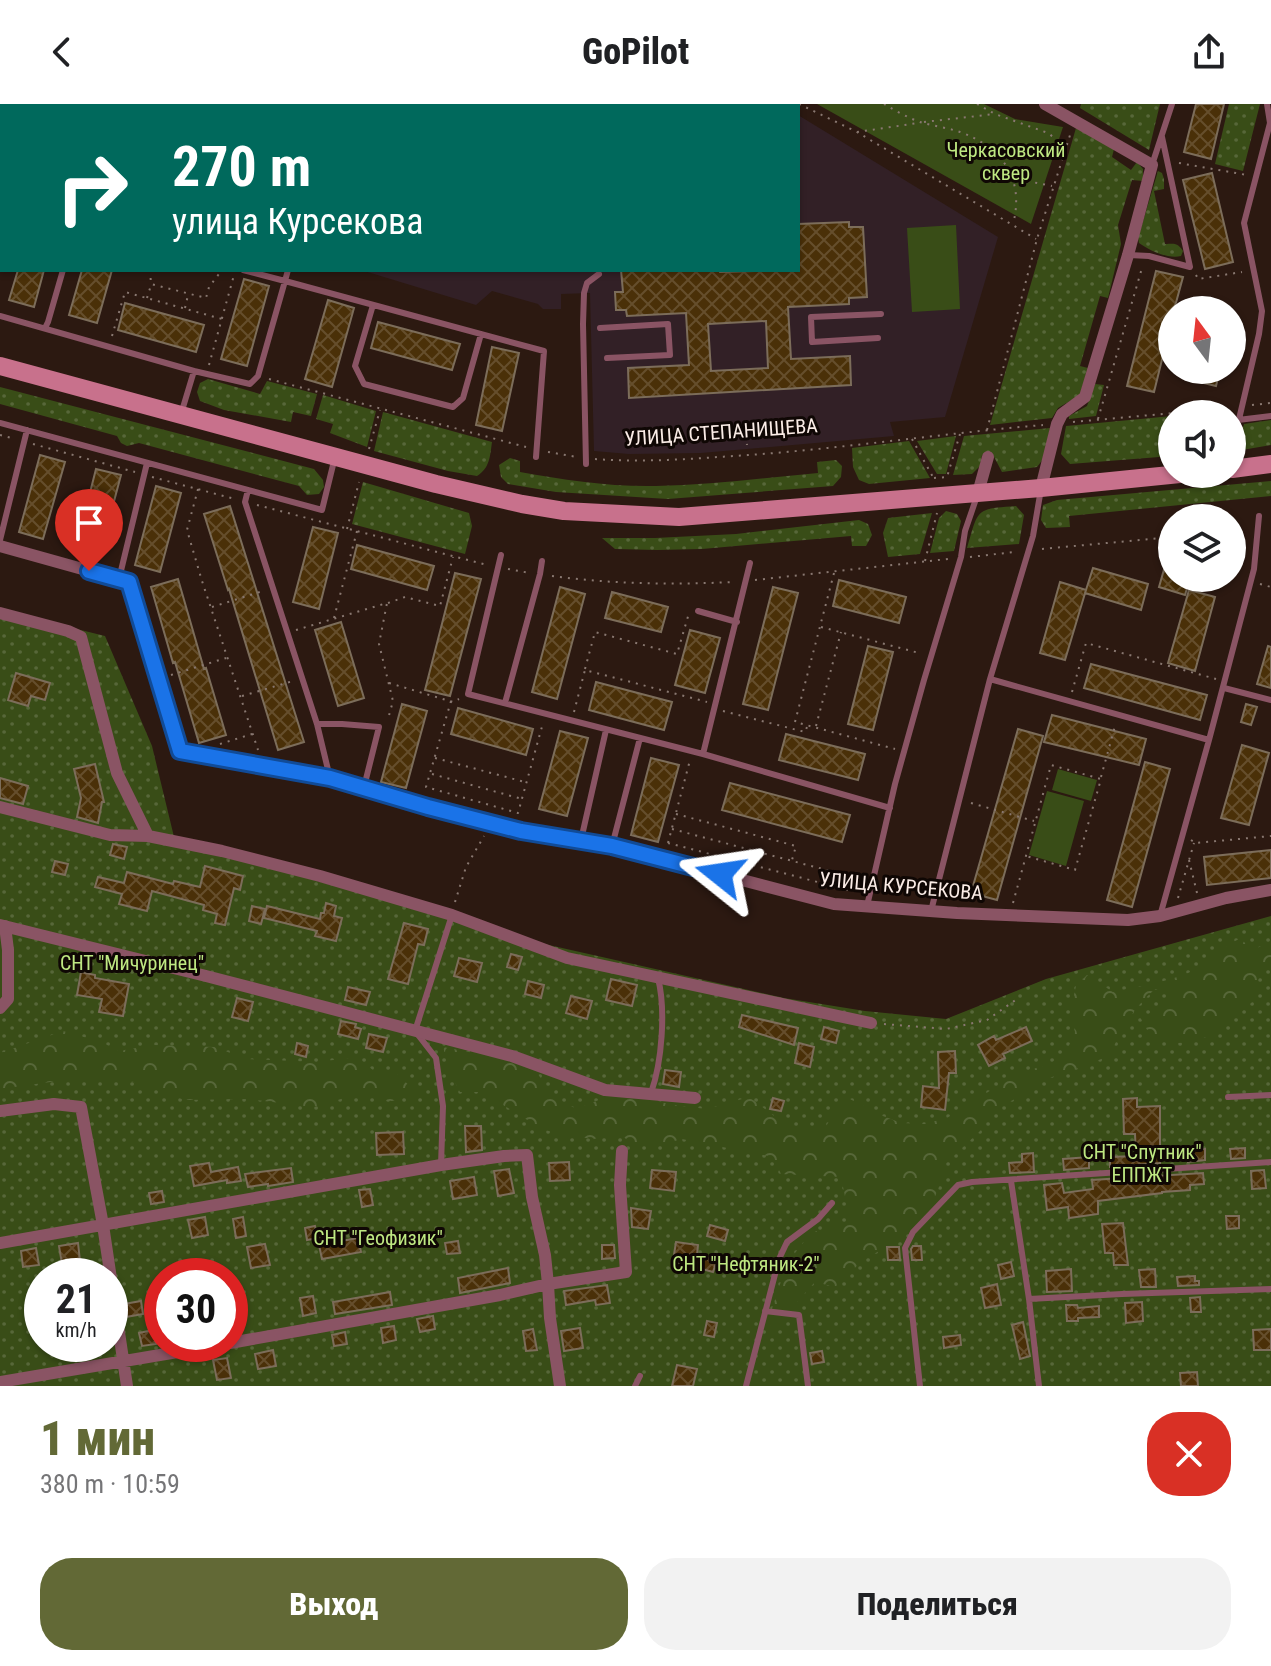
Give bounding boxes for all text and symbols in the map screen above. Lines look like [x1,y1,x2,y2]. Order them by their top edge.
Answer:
icon: back [40,30,84,74]
icon: share [1187,30,1231,74]
text: GoPilot [582,31,689,73]
text: 270 m [172,134,311,200]
icon: right [40,136,144,240]
park label: Черкасовский сквер [946,138,1066,185]
text: улица Курсекова [172,201,423,243]
north arrow [1158,296,1246,384]
map controls [1158,296,1246,592]
button: sound [1158,400,1246,488]
street label: УЛИЦА СТЕПАНИЩЕВА [624,413,819,451]
pin [55,489,123,571]
icon: arrive [67,501,111,545]
button: layers [1158,504,1246,592]
position arrow [678,832,762,916]
street label: УЛИЦА КУРСЕКОВА [818,867,984,905]
park label: СНТ "Мичуринец" [60,951,204,975]
park label: СНТ "Спутник" ЕППЖТ [1082,1140,1202,1187]
park label: СНТ "Геофизик" [313,1226,443,1250]
park label: СНТ "Нефтяник-2" [672,1252,820,1276]
speed limit sign: 30 [144,1258,248,1362]
text: 21 [56,1276,96,1323]
text: km/h [55,1318,97,1342]
text: 1 мин [40,1410,155,1467]
button: close [1147,1412,1231,1496]
text: 380 m · 10:59 [40,1469,180,1499]
button: Выход [40,1558,628,1650]
button: Поделиться [644,1558,1231,1650]

